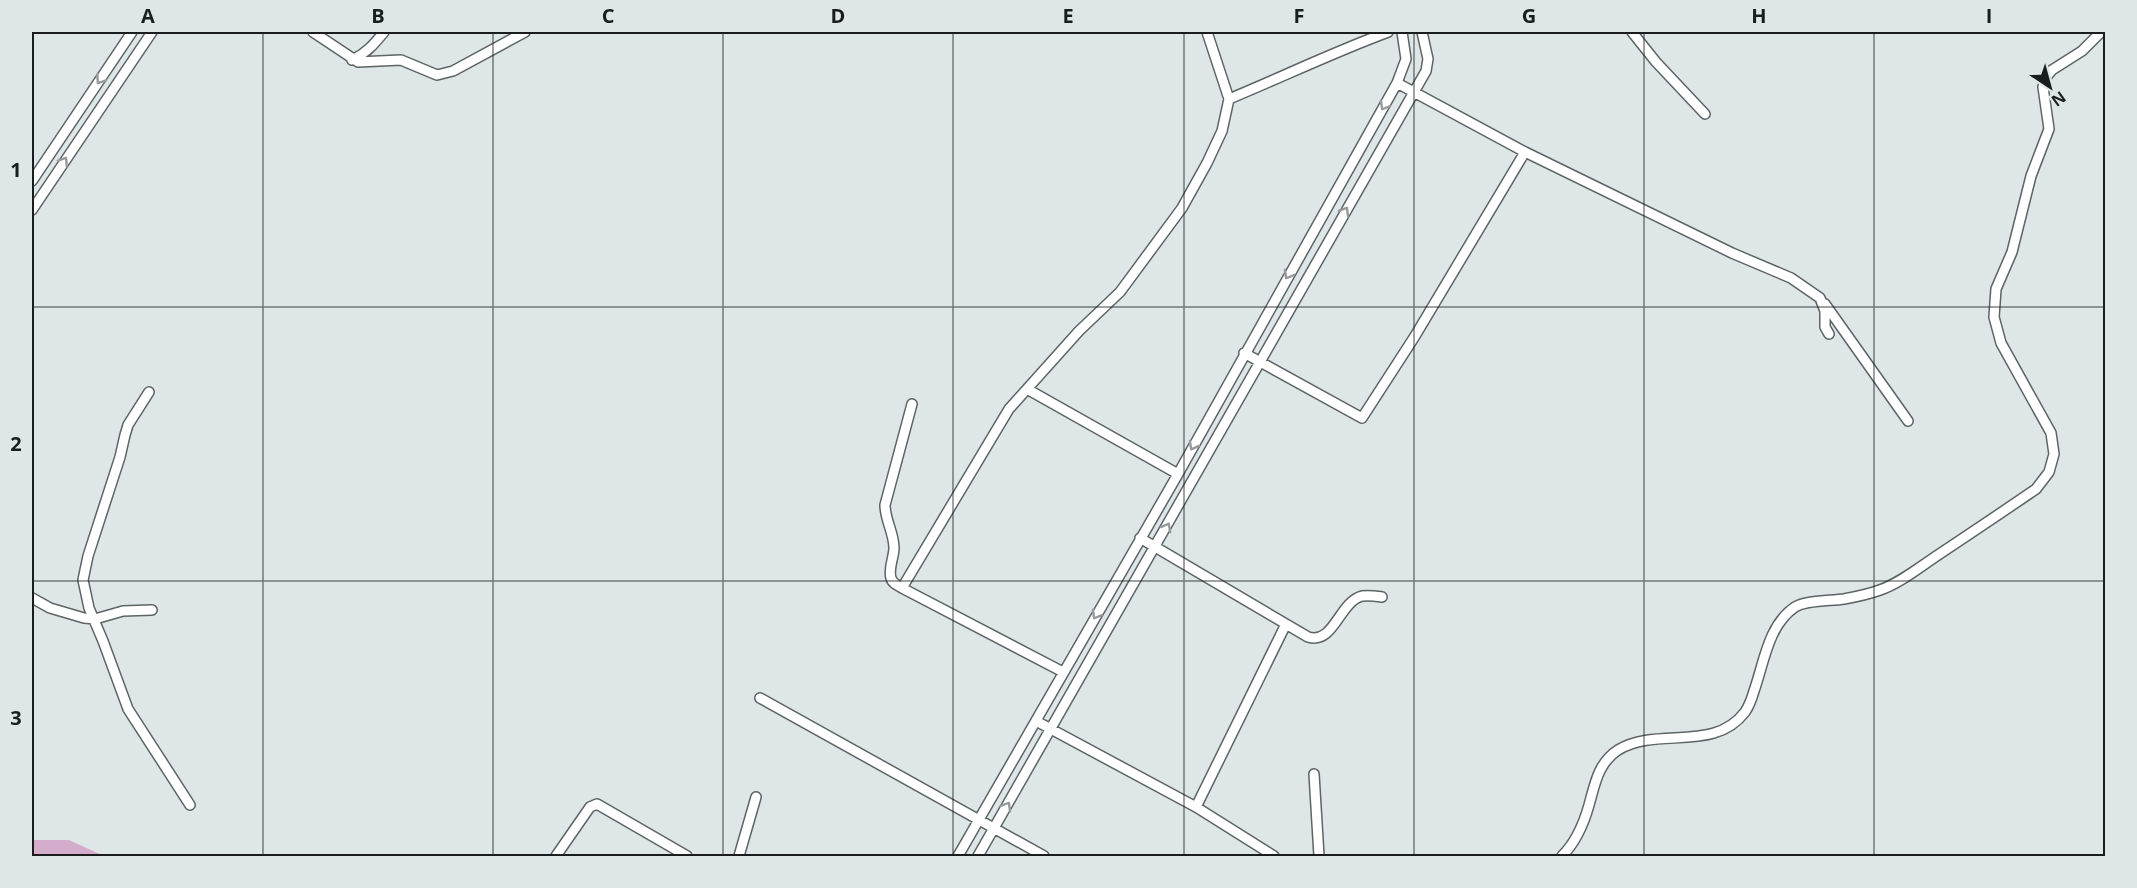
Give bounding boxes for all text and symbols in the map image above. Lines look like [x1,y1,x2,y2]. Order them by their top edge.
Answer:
text: A [141,2,155,29]
text: B [371,2,385,29]
text: C [602,2,615,29]
text: D [831,2,845,29]
text: E [1062,2,1074,29]
text: F [1294,2,1304,29]
text: G [1522,2,1536,29]
text: H [1751,2,1767,29]
text: I [1986,2,1992,29]
north arrow [2020,57,2080,117]
one-way arrow [96,73,107,84]
text: N [2047,86,2071,112]
one-way arrow [1380,100,1392,110]
text: 1 [10,156,22,183]
one-way arrow [56,156,67,167]
one-way arrow [1338,207,1349,217]
one-way arrow [1284,269,1295,280]
text: 2 [10,430,22,457]
one-way arrow [1189,440,1200,450]
one-way arrow [1159,523,1171,533]
one-way arrow [1091,609,1103,619]
text: 3 [10,704,22,731]
one-way arrow [1000,801,1011,812]

